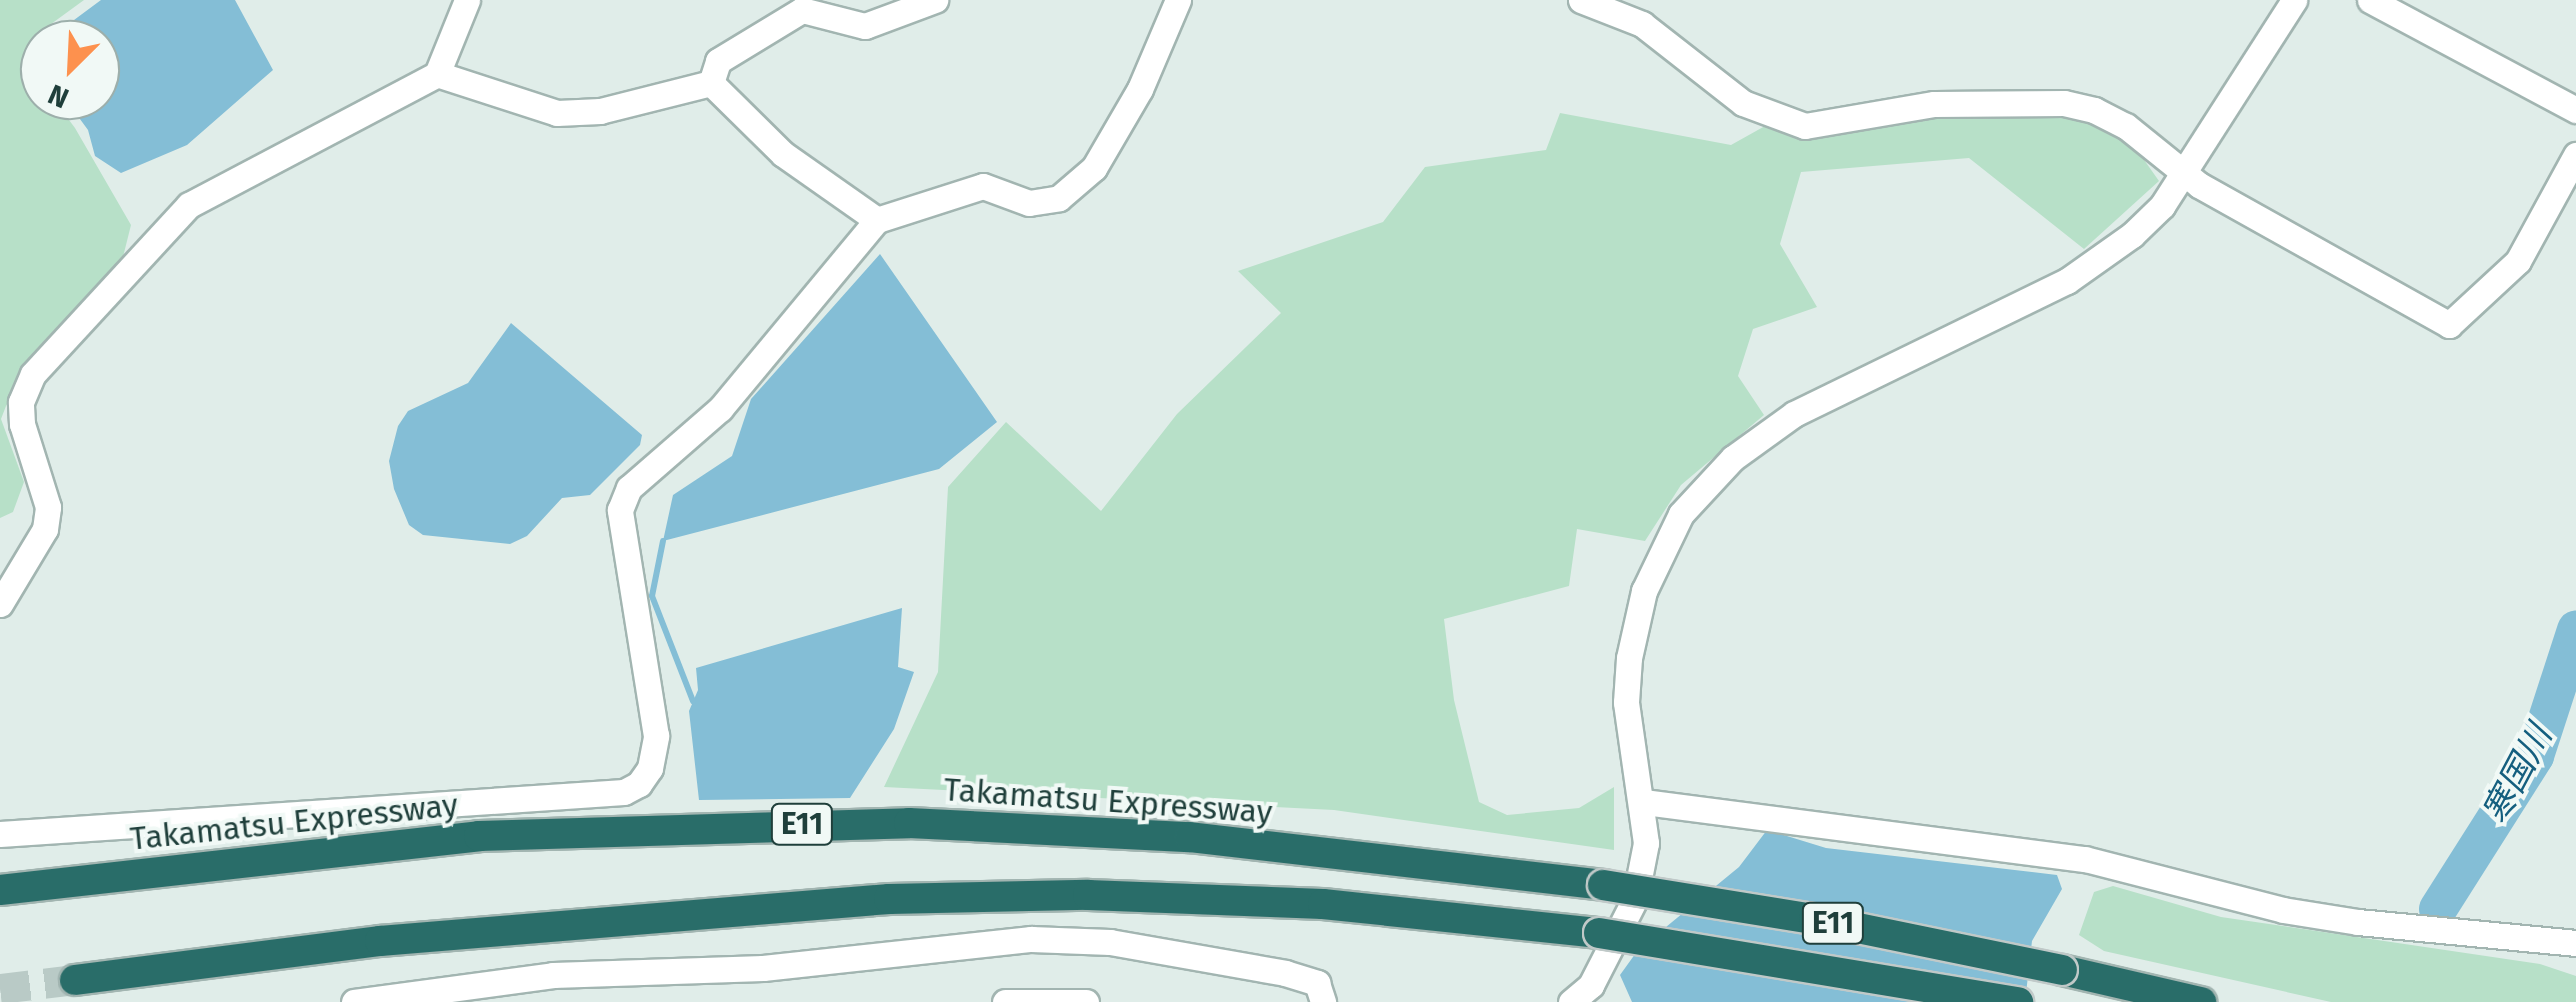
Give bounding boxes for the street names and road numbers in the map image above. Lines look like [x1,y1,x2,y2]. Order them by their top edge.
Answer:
street label: Takamatsu Expressway [942,770,1274,832]
street label: Takamatsu Expressway [128,786,460,858]
road number: E11 [770,799,834,849]
road number: E11 [1800,898,1866,948]

